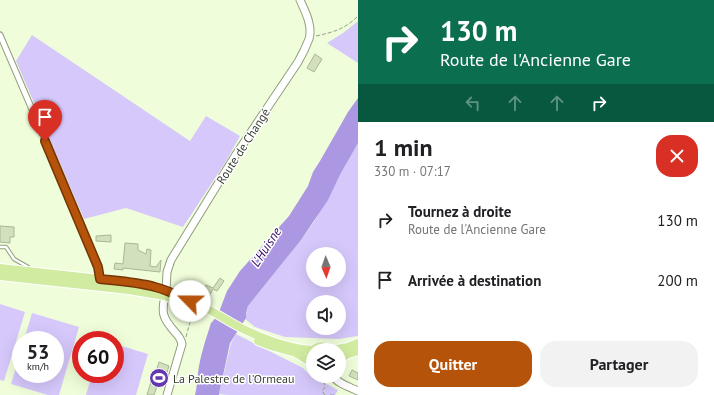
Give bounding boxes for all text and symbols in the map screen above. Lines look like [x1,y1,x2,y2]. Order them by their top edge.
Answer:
text: 130 m [440,12,517,49]
icon: right [374,16,426,68]
text: Route de l'Ancienne Gare [440,48,631,71]
icon: left [462,92,484,114]
icon: ahead [504,92,526,114]
icon: ahead [546,92,568,114]
icon: right [588,92,610,114]
pin [28,100,62,141]
street label: Route de Changé [213,105,273,187]
icon: arrive [34,106,56,128]
text: 1 min [374,132,433,163]
button: close [656,135,698,177]
text: 330 m · 07:17 [374,163,451,180]
text: Tournez à droite [408,202,511,221]
icon: right [374,209,396,231]
text: 130 m [657,211,698,230]
text: Route de l'Ancienne Gare [408,221,546,238]
water label: L'Huisne [247,224,285,270]
north arrow [306,247,346,287]
map controls [306,247,346,383]
icon: arrive [374,269,396,291]
text: Arrivée à destination [408,271,541,290]
text: 200 m [657,271,698,290]
position arrow [169,280,211,322]
button: sound [306,295,346,335]
speed limit sign: 60 [72,331,124,383]
text: 53 [27,339,49,365]
button: Quitter [374,341,532,387]
button: Partager [540,341,698,387]
button: layers [306,343,346,383]
text: km/h [27,360,49,373]
sports icon: La Palestre de l'Ormeau [148,367,170,389]
place label: La Palestre de l'Ormeau [173,371,294,386]

